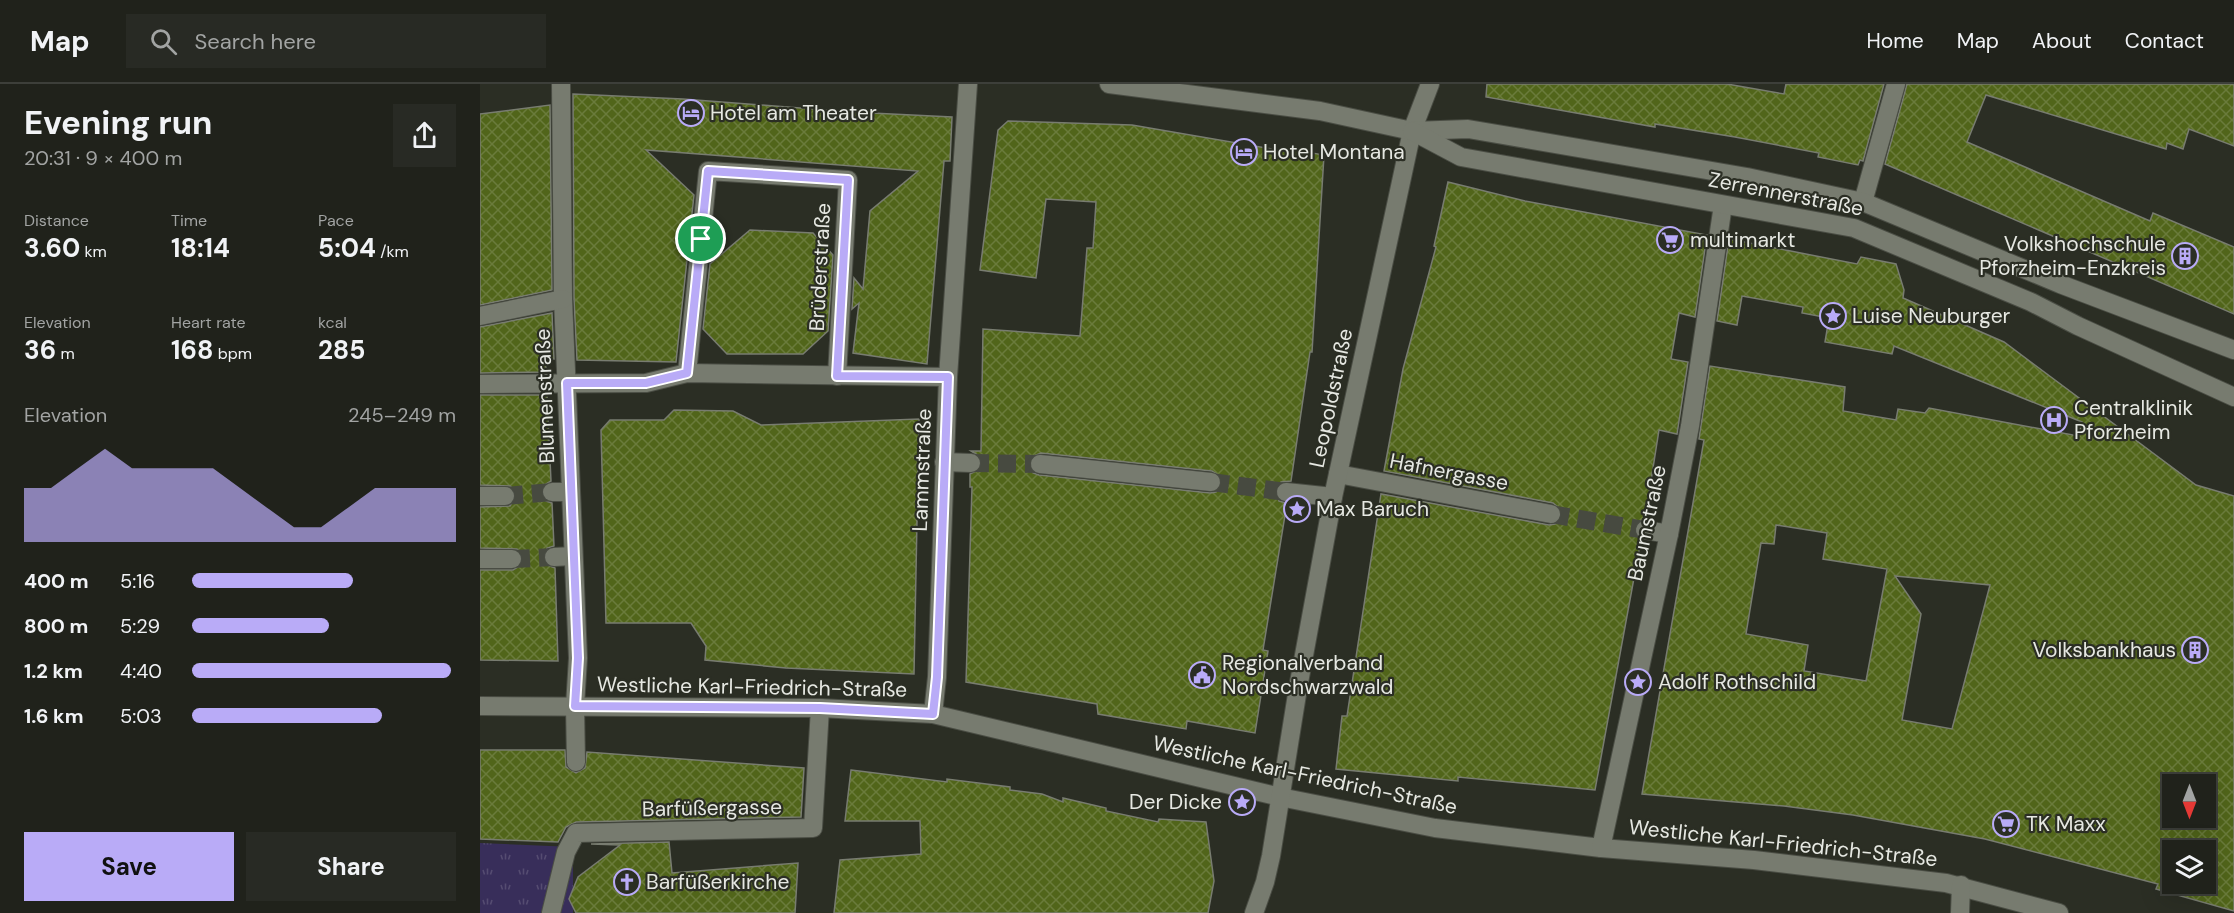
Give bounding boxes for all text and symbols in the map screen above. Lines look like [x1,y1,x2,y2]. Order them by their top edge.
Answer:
search box [126,14,546,68]
text: Map [30,23,90,60]
icon: search [147,25,180,58]
text: Search here [195,27,316,56]
text: Home [1866,27,1924,55]
text: Map [1957,27,1999,55]
text: About [2032,27,2092,55]
text: Contact [2125,27,2204,55]
hotel icon: Hotel am Theater [676,98,706,128]
place label: Hotel am Theater [710,99,877,127]
text: Evening run [24,101,212,144]
button: share [393,104,456,167]
hotel icon: Hotel Montana [1229,137,1259,167]
place label: Hotel Montana [1263,138,1405,166]
text: 20:31 · 9 × 400 m [24,145,182,171]
street label: Zerrennerstraße [1706,165,1866,223]
street label: Brüderstraße [803,202,837,332]
text: Distance [24,210,89,231]
text: Time [171,210,207,231]
text: Pace [318,210,354,231]
pin [675,213,726,264]
icon: arrive [684,222,717,255]
supermarket icon: multimarkt [1655,225,1685,255]
place label: multimarkt [1690,226,1795,254]
place label: Volkshochschule Pforzheim-Enzkreis [1979,230,2166,282]
text: 3.60 [24,231,80,265]
text: 18:14 [171,231,230,265]
text: 5:04 [318,231,376,265]
text: km [80,241,107,262]
text: /km [376,241,409,262]
building icon: Volkshochschule Pforzheim-Enzkreis [2170,241,2200,271]
place icon: Luise Neuburger [1818,301,1848,331]
place label: Luise Neuburger [1852,302,2011,330]
text: Elevation [24,312,91,333]
text: Heart rate [171,312,246,333]
text: kcal [318,312,347,333]
street label: Leopoldstraße [1303,326,1359,470]
street label: Blumenstraße [529,328,561,464]
text: 36 [24,333,56,367]
text: 168 [171,333,213,367]
text: 285 [318,333,365,367]
text: m [56,343,75,364]
text: bpm [213,343,252,364]
place label: Centralklinik Pforzheim [2074,394,2194,446]
text: Elevation [24,402,107,428]
text: 245–249 m [348,402,456,428]
hospital icon: Centralklinik Pforzheim [2039,405,2069,435]
street label: Lammstraße [906,408,938,532]
street label: Hafnergasse [1387,447,1511,497]
street label: Baumstraße [1621,462,1673,584]
place icon: Max Baruch [1282,494,1312,524]
place label: Max Baruch [1316,495,1429,523]
text: 400 m [24,568,89,594]
text: 5:16 [120,568,155,594]
text: 800 m [24,613,88,639]
text: 5:29 [120,613,160,639]
building icon: Volksbankhaus [2180,635,2210,665]
place label: Volksbankhaus [2032,636,2176,664]
place label: Regionalverband Nordschwarzwald [1222,649,1394,701]
text: 1.2 km [24,658,83,684]
text: 4:40 [120,658,162,684]
public building icon: Regionalverband Nordschwarzwald [1187,660,1217,690]
place icon: Adolf Rothschild [1623,667,1653,697]
place label: Adolf Rothschild [1658,668,1816,696]
street label: Westliche Karl-Friedrich-Straße [597,670,907,704]
text: 1.6 km [24,703,83,729]
text: 5:03 [120,703,162,729]
street label: Westliche Karl-Friedrich-Straße [1150,729,1460,821]
north arrow [2162,774,2216,828]
map controls [2162,774,2216,894]
place icon: Der Dicke [1227,787,1257,817]
place label: Der Dicke [1129,788,1222,816]
street label: Barfüßergasse [642,793,782,823]
supermarket icon: TK Maxx [1991,809,2021,839]
place label: TK Maxx [2026,810,2106,838]
street label: Westliche Karl-Friedrich-Straße [1627,813,1939,873]
button: Save [24,832,234,901]
button: Share [246,832,456,901]
button: layers [2162,840,2216,894]
church icon: Barfüßerkirche [612,867,642,897]
place label: Barfüßerkirche [646,868,789,896]

